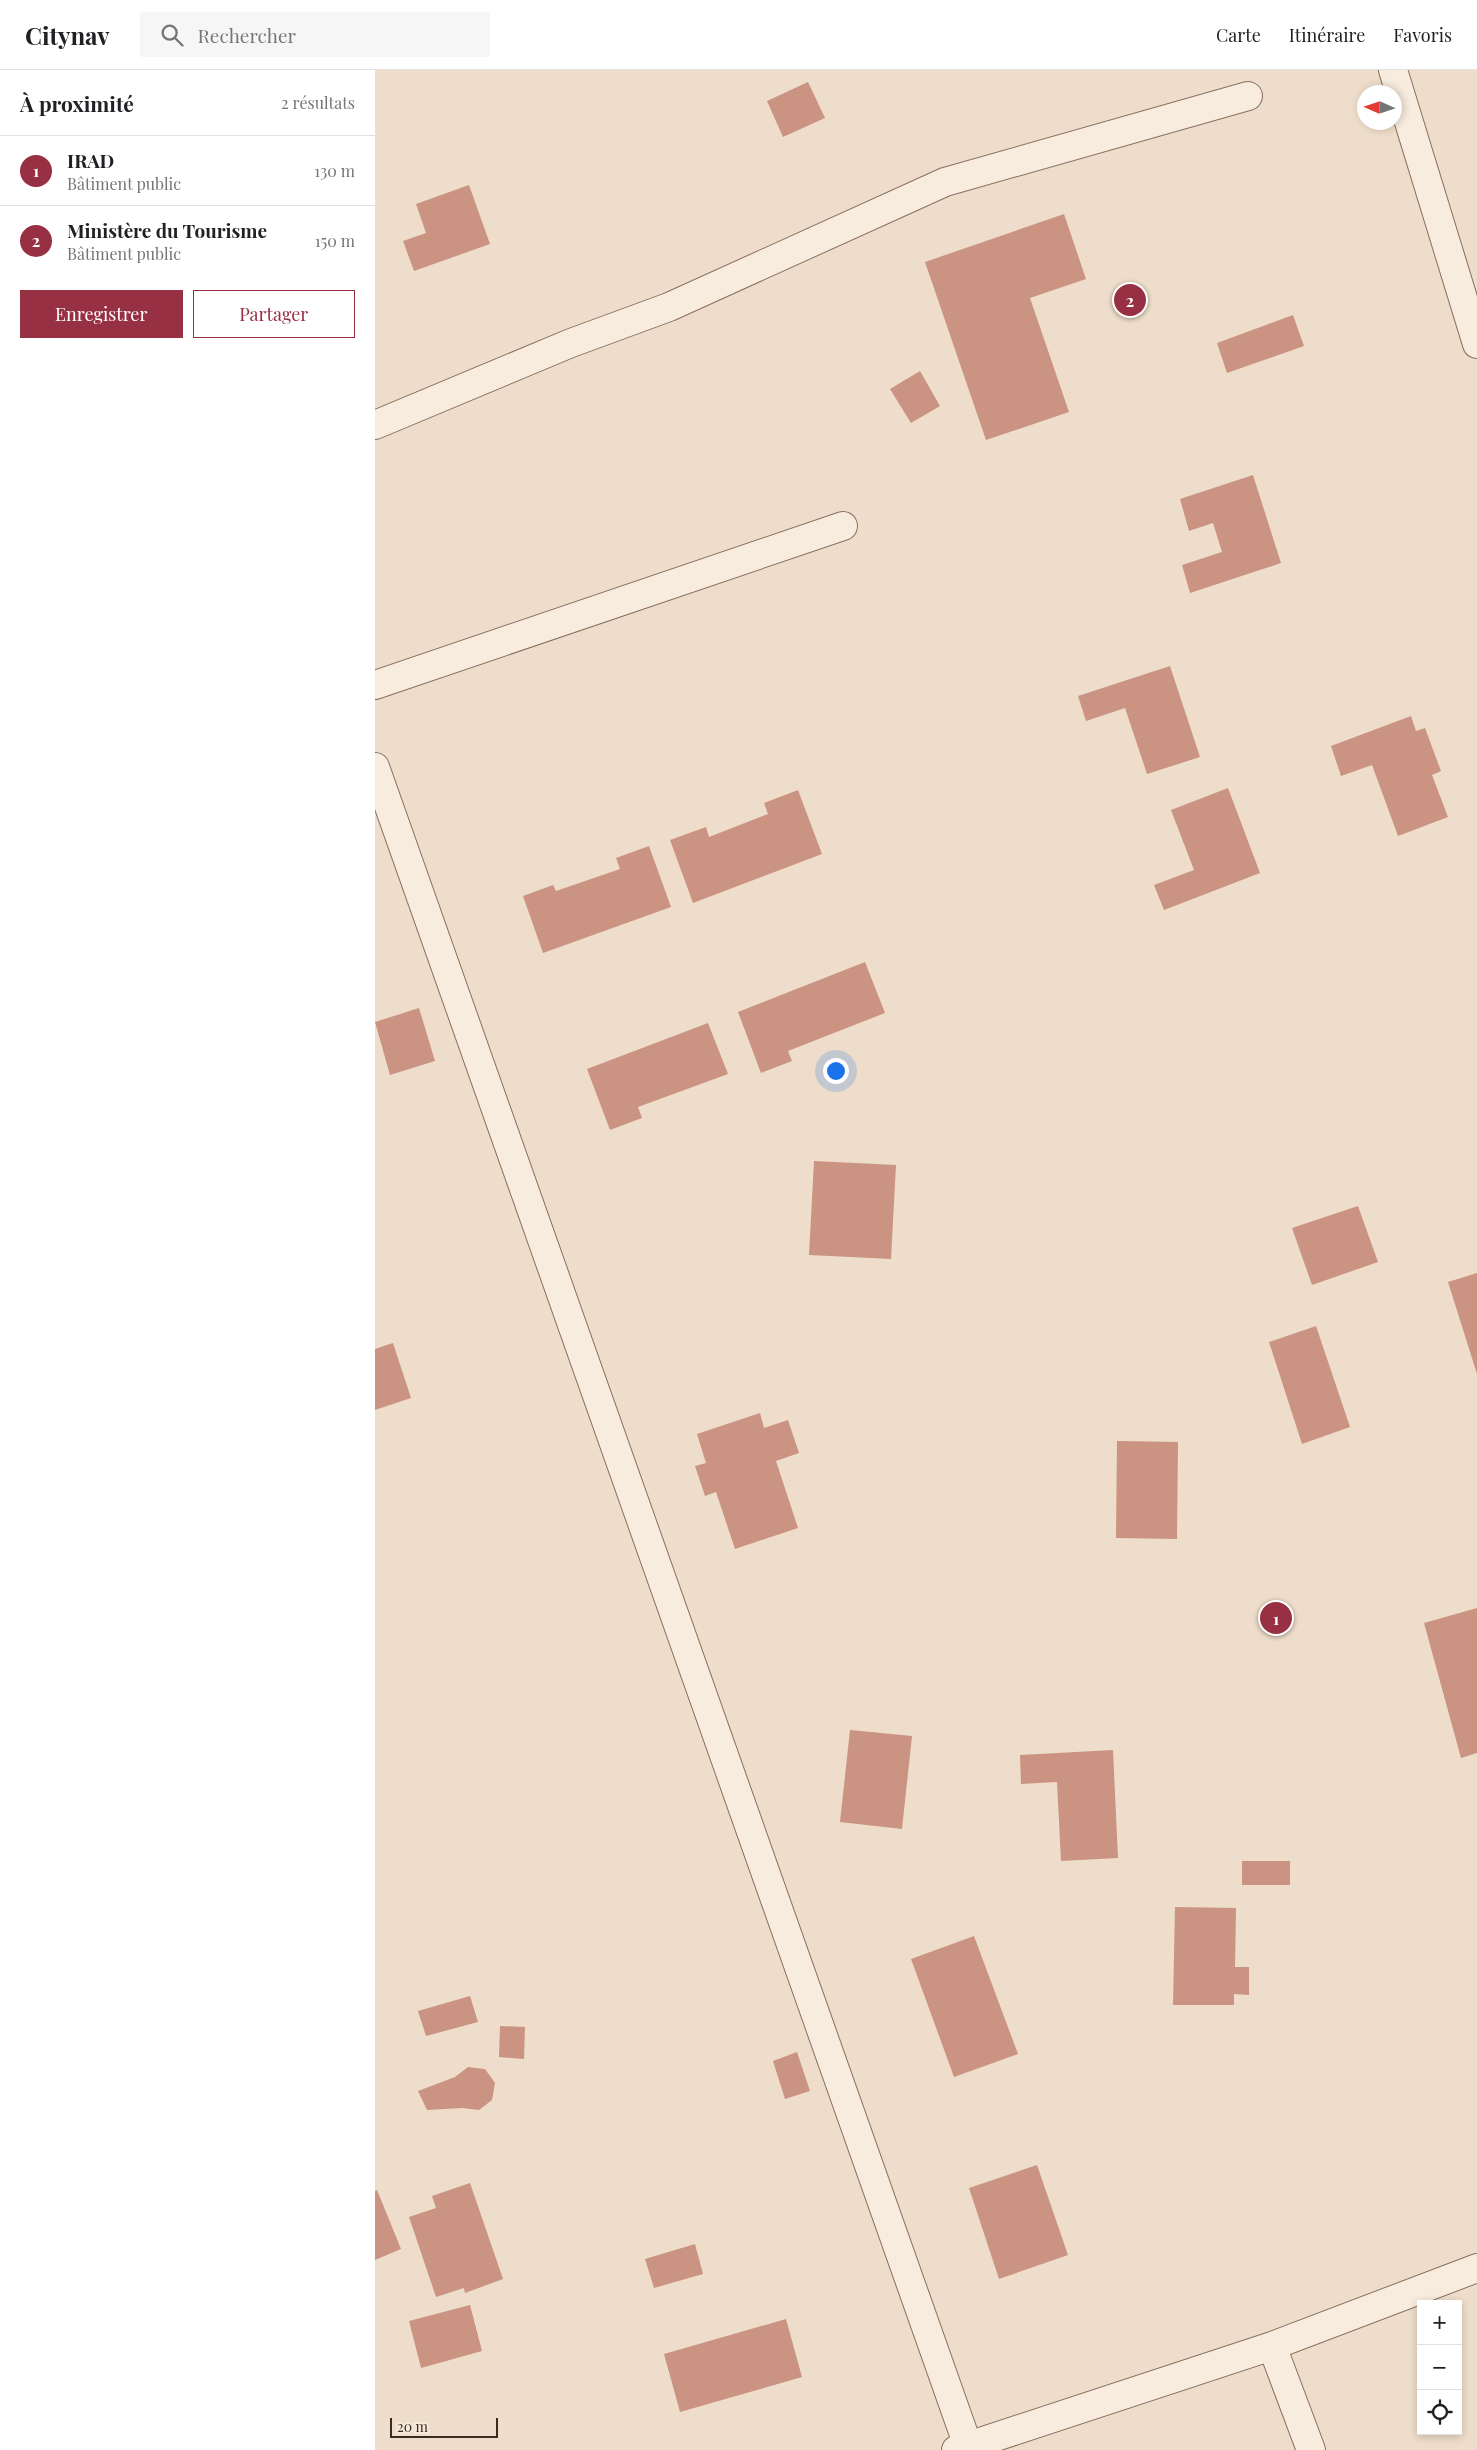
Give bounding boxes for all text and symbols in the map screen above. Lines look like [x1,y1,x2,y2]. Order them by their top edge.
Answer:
search box [140,12,490,57]
text: Citynav [25,19,110,51]
icon: search [158,21,186,49]
text: Rechercher [198,22,296,48]
text: Carte [1216,23,1261,47]
text: Itinéraire [1289,23,1365,47]
text: Favoris [1393,23,1452,47]
north arrow [1357,85,1402,130]
text: À proximité [20,89,134,117]
text: 2 résultats [281,92,355,113]
text: IRAD [67,147,114,173]
text: 1 [33,160,39,181]
text: 130 m [314,160,355,181]
text: Bâtiment public [67,173,181,194]
text: Ministère du Tourisme [67,217,267,243]
text: 2 [32,230,40,251]
text: 150 m [315,230,355,251]
text: Bâtiment public [67,243,181,264]
pin: 2 [1114,281,1146,319]
button: Enregistrer [20,290,183,338]
button: Partager [193,290,355,338]
your location [823,1058,849,1084]
pin: 1 [1260,1599,1292,1637]
map controls [1417,2300,1462,2435]
button: + [1417,2300,1462,2345]
button: − [1417,2345,1462,2390]
button: locate [1417,2390,1462,2435]
scale bar [390,2415,497,2438]
text: 20 m [397,2417,428,2436]

